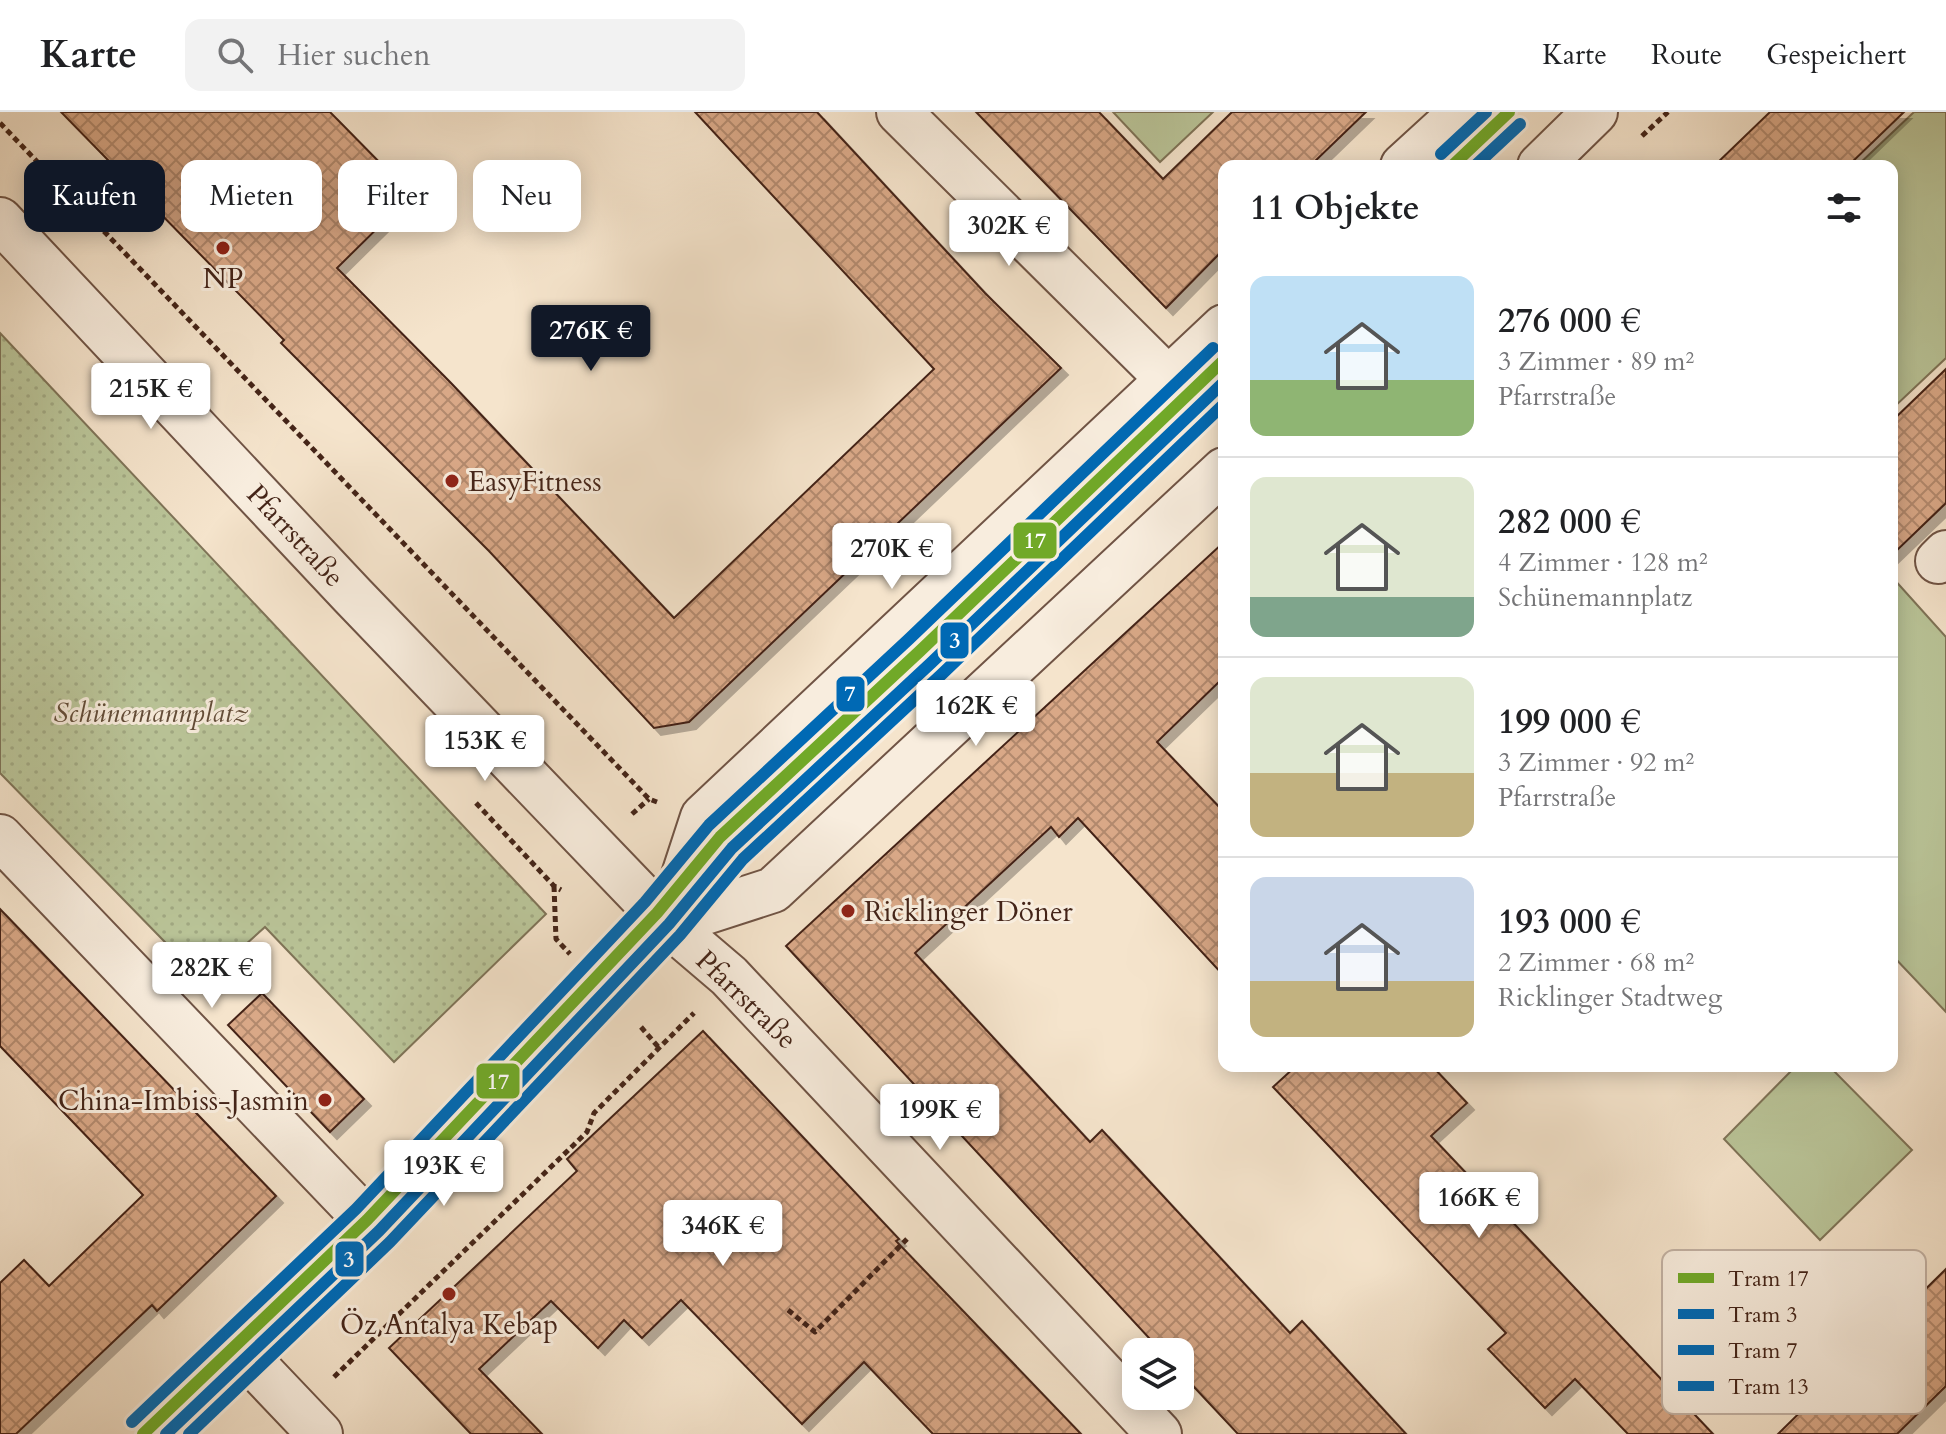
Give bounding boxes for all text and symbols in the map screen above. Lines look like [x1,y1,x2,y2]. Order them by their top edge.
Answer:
search box [185,19,745,91]
text: Karte [40,29,137,81]
icon: search [213,33,257,77]
text: Hier suchen [277,35,431,76]
text: Karte [1542,36,1607,74]
text: Route [1651,36,1722,74]
text: Gespeichert [1766,36,1906,74]
chip: Kaufen [24,160,165,232]
chip: Mieten [181,160,322,232]
chip: Filter [338,160,457,232]
chip: Neu [473,160,581,232]
text: 11 Objekte [1250,185,1420,231]
icon: filters [1822,186,1866,230]
pin: 302K € [944,200,1074,268]
text: 302K € [967,208,1051,243]
marker: NP [214,239,232,257]
place label: NP [203,260,243,298]
text: 276 000 € [1498,298,1641,344]
pin: 276K € [526,305,656,373]
icon: home [1314,308,1410,404]
text: 276K € [549,313,633,348]
text: 3 Zimmer · 89 m² [1498,344,1694,379]
pin: 215K € [86,363,216,431]
text: 215K € [109,371,193,406]
text: Pfarrstraße [1498,379,1616,414]
place label: EasyFitness [468,463,602,501]
marker: EasyFitness [443,472,461,490]
street label: Pfarrstraße [238,476,353,595]
text: 282 000 € [1498,499,1641,545]
icon: home [1314,509,1410,605]
line badge: 17 [1012,521,1058,560]
pin: 270K € [827,523,957,591]
text: 17 [1024,526,1046,556]
text: 270K € [850,531,934,566]
text: 4 Zimmer · 128 m² [1498,545,1708,580]
text: Schünemannplatz [1498,580,1692,615]
line badge: 3 [939,621,970,660]
text: 3 [949,626,961,656]
line badge: 7 [835,675,866,713]
text: 7 [844,679,856,709]
pin: 162K € [911,680,1041,748]
text: 162K € [934,688,1018,723]
park label: Schünemannplatz [54,694,249,732]
text: 199 000 € [1498,699,1641,745]
icon: home [1314,709,1410,805]
pin: 153K € [420,715,550,783]
text: 153K € [443,723,527,758]
text: 3 Zimmer · 92 m² [1498,745,1694,780]
text: Pfarrstraße [1498,780,1616,815]
place label: Ricklinger Döner [864,893,1074,931]
text: 193 000 € [1498,899,1641,945]
marker: Ricklinger Döner [839,902,857,920]
icon: home [1314,909,1410,1005]
pin: 282K € [147,942,277,1010]
street label: Pfarrstraße [687,942,805,1058]
text: 2 Zimmer · 68 m² [1498,945,1694,980]
text: 282K € [170,950,254,985]
text: Ricklinger Stadtweg [1498,980,1722,1015]
line badge: 17 [475,1062,521,1100]
text: 17 [487,1067,509,1097]
place label: China-Imbiss-Jasmin [58,1082,309,1120]
pin: 199K € [875,1084,1005,1152]
marker: China-Imbiss-Jasmin [316,1091,334,1109]
text: 199K € [898,1092,982,1127]
pin: 193K € [379,1140,509,1208]
text: 193K € [402,1148,486,1183]
pin: 166K € [1414,1172,1544,1240]
text: 166K € [1437,1180,1521,1215]
pin: 346K € [658,1200,788,1268]
text: 346K € [681,1208,765,1243]
line badge: 3 [334,1240,365,1278]
text: 3 [343,1245,355,1275]
legend [1662,1250,1926,1414]
text: Tram 17 [1728,1264,1809,1294]
marker: Öz Antalya Kebap [440,1285,458,1303]
text: Tram 3 [1728,1300,1797,1330]
place label: Öz Antalya Kebap [340,1306,558,1344]
text: Tram 7 [1728,1336,1797,1366]
map controls [1122,1338,1194,1410]
button: layers [1122,1338,1194,1410]
text: Tram 13 [1728,1372,1809,1402]

